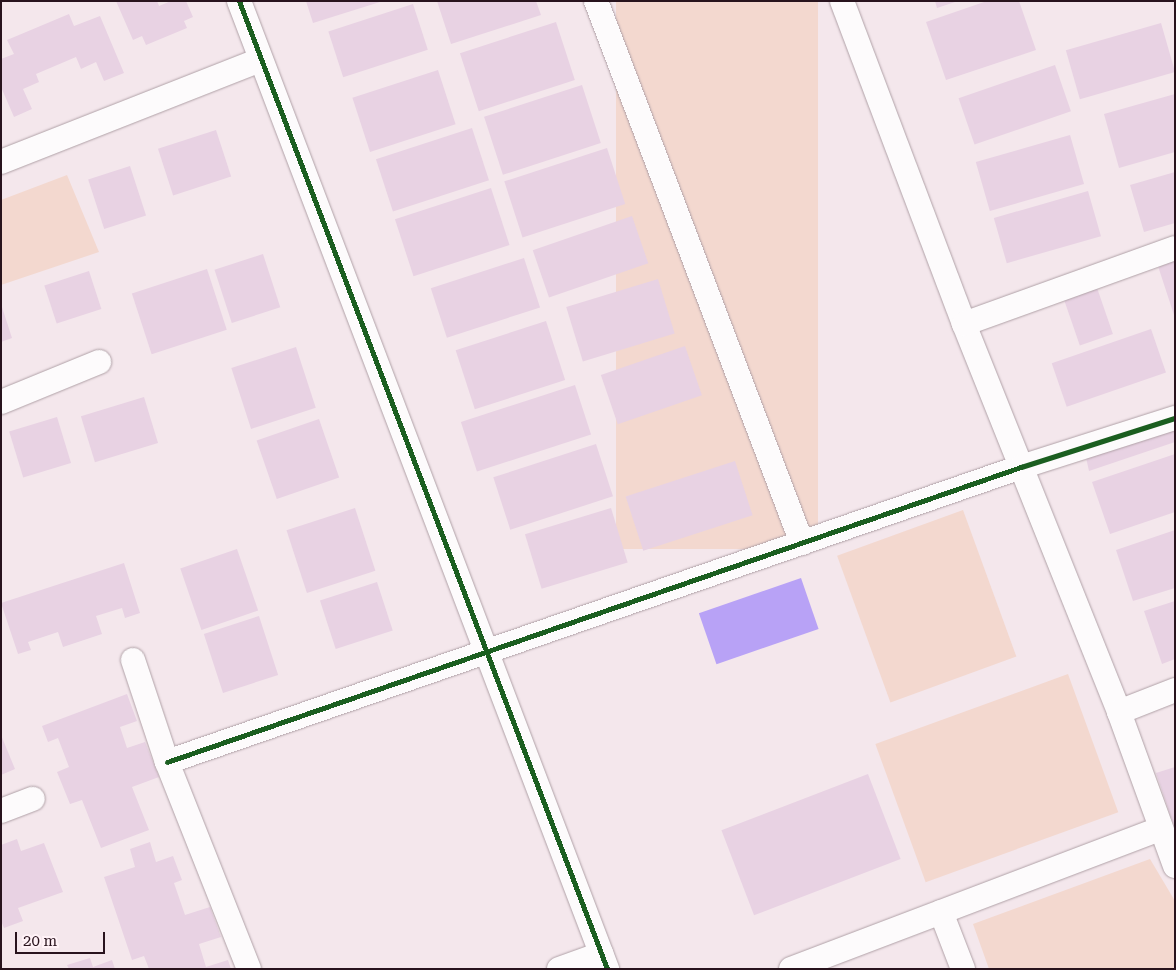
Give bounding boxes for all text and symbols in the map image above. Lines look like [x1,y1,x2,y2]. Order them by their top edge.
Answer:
scale bar [18,922,108,954]
text: 20 m [23,932,57,950]

